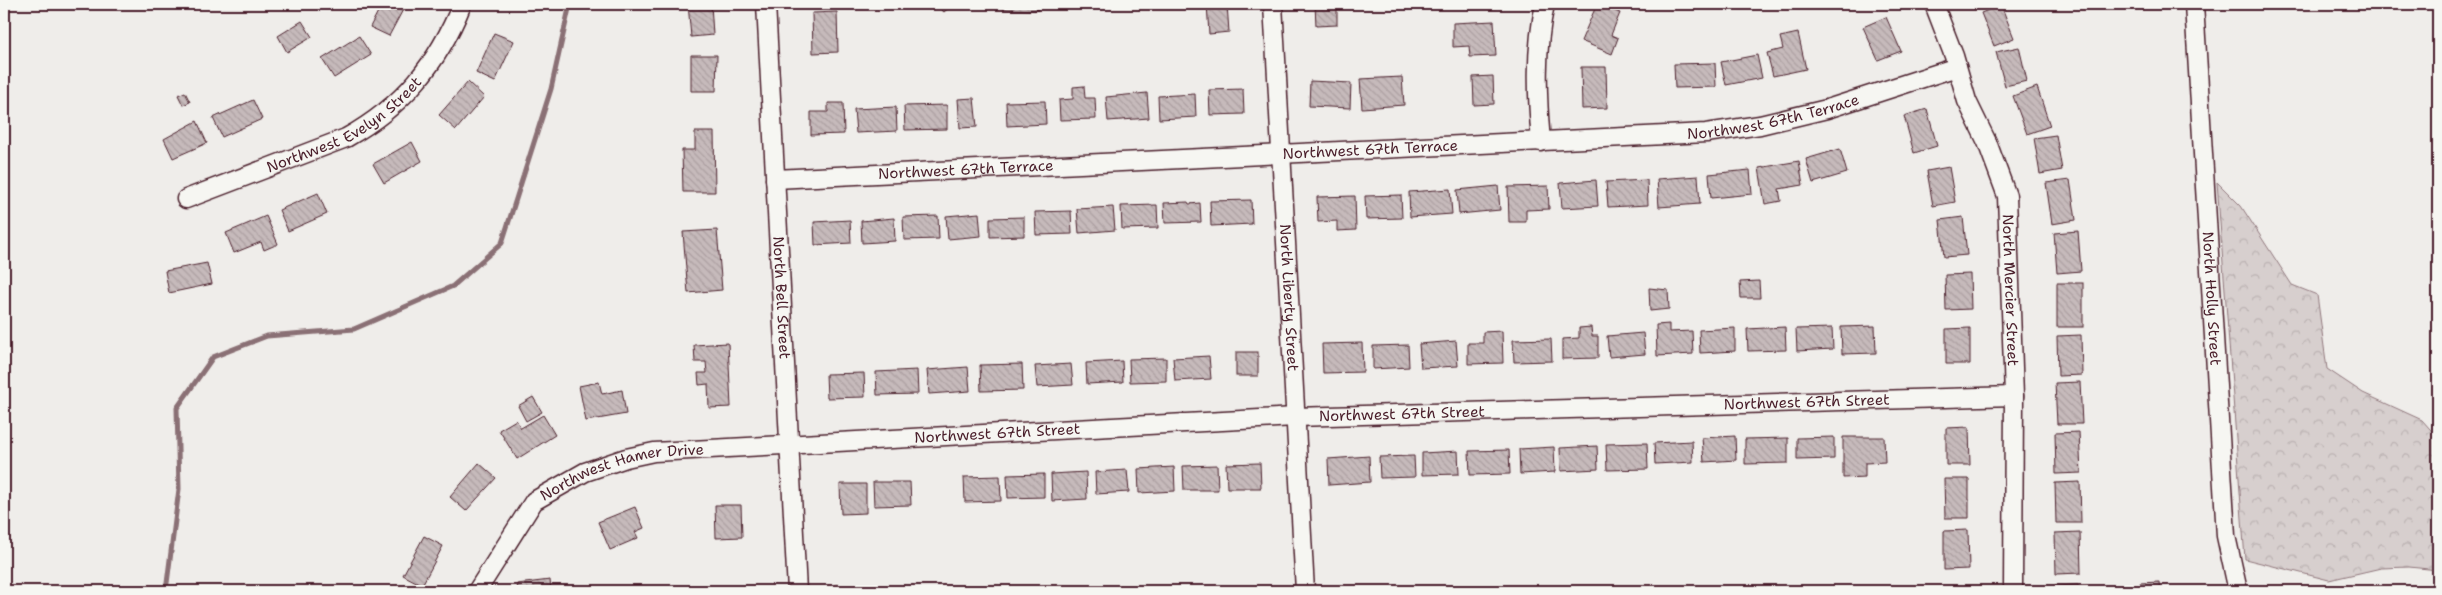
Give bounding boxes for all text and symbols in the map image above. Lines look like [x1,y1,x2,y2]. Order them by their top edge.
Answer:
street label: Northwest Evelyn Street [264,73,426,177]
street label: Northwest 67th Terrace [1687,89,1862,144]
street label: Northwest 67th Terrace [1282,135,1458,164]
street label: Northwest 67th Terrace [878,155,1054,184]
street label: North Mercier Street [1998,214,2023,367]
street label: North Liberty Street [1275,223,1303,372]
street label: North Holly Street [2198,231,2226,366]
street label: North Bell Street [768,236,795,360]
street label: Northwest 67th Street [1723,390,1890,414]
street label: Northwest 67th Street [1318,401,1485,426]
street label: Northwest 67th Street [914,419,1081,448]
street label: Northwest Hamer Drive [536,439,705,506]

